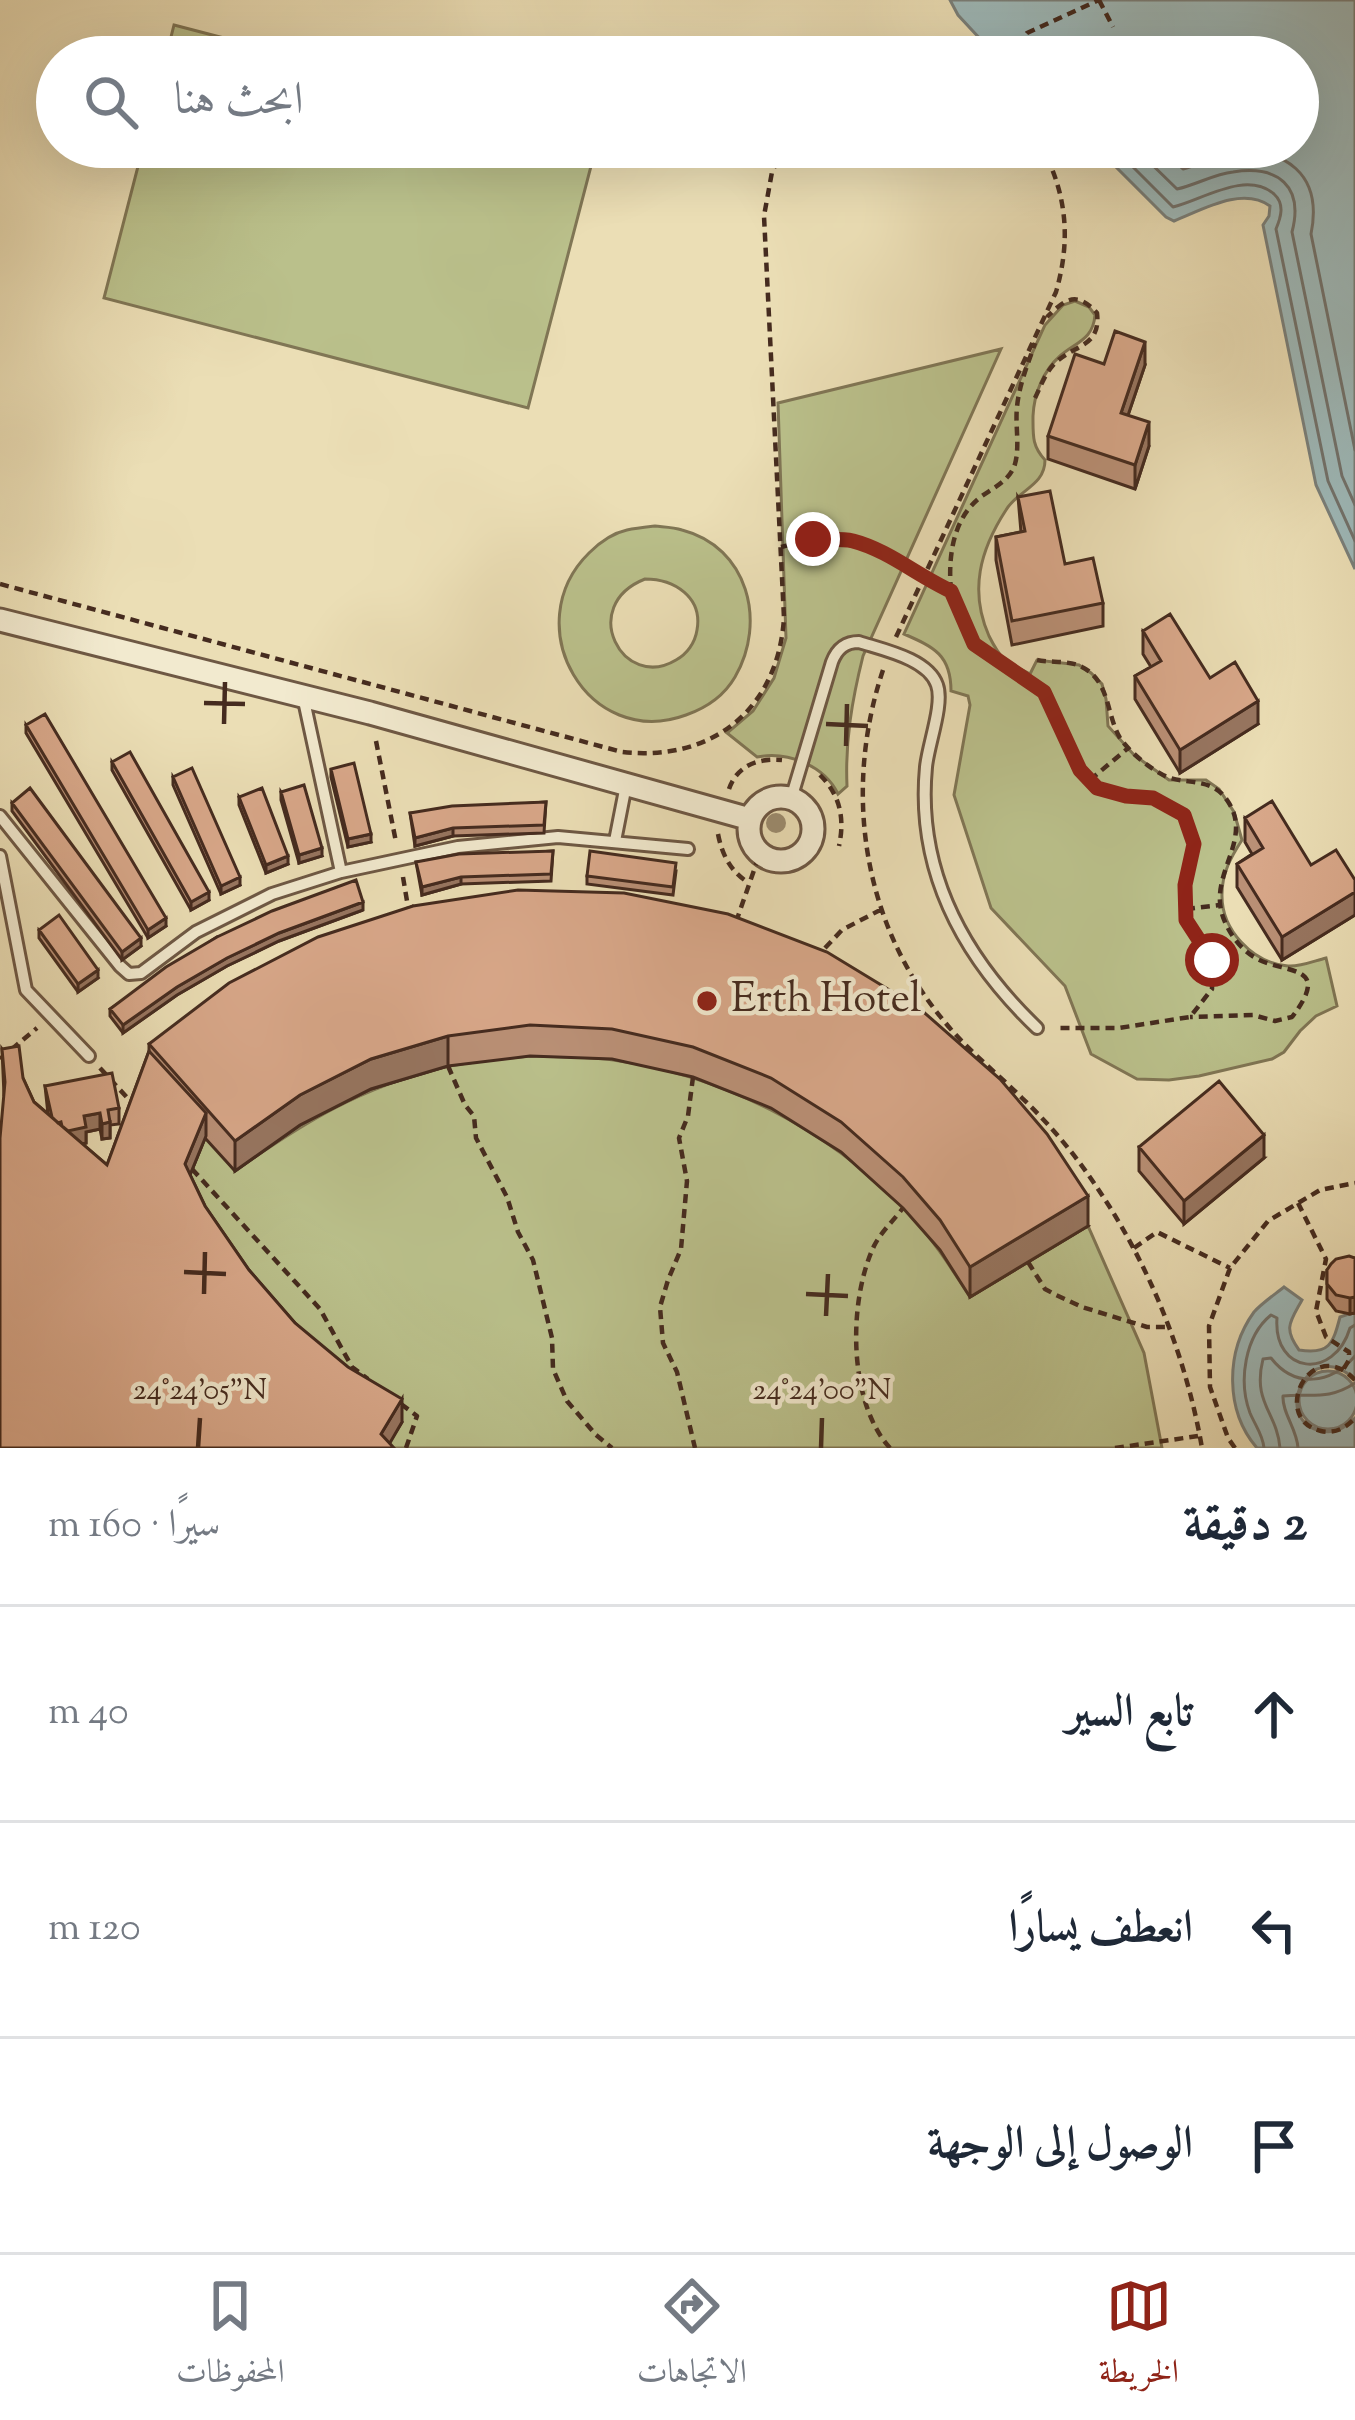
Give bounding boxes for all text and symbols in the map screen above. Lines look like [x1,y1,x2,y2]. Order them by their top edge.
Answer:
search box [36,36,1319,168]
icon: search [78,69,144,135]
text: ابحث هنا [174,70,304,135]
route end [786,512,840,566]
route start [1185,933,1239,987]
place label: Erth Hotel [731,971,922,1031]
marker: Erth Hotel [694,988,720,1014]
text: 24°24'05"N [133,1370,267,1413]
text: 24°24'00"N [752,1370,892,1413]
text: 2 دقيقة [1183,1490,1307,1563]
text: سيرًا · 160 m [48,1499,220,1555]
icon: ahead [1241,1681,1307,1747]
text: تابع السير [1066,1682,1193,1747]
text: 40 m [48,1686,129,1742]
icon: left [1241,1897,1307,1963]
text: انعطف يسارًا [1009,1898,1193,1963]
text: 120 m [48,1902,141,1958]
icon: arrive [1241,2113,1307,2179]
text: الوصول إلى الوجهة [927,2114,1193,2179]
tab: المحفوظات [176,2273,285,2403]
tab: الاتجاهات [637,2273,747,2403]
tab: الخريطة [1099,2273,1179,2403]

